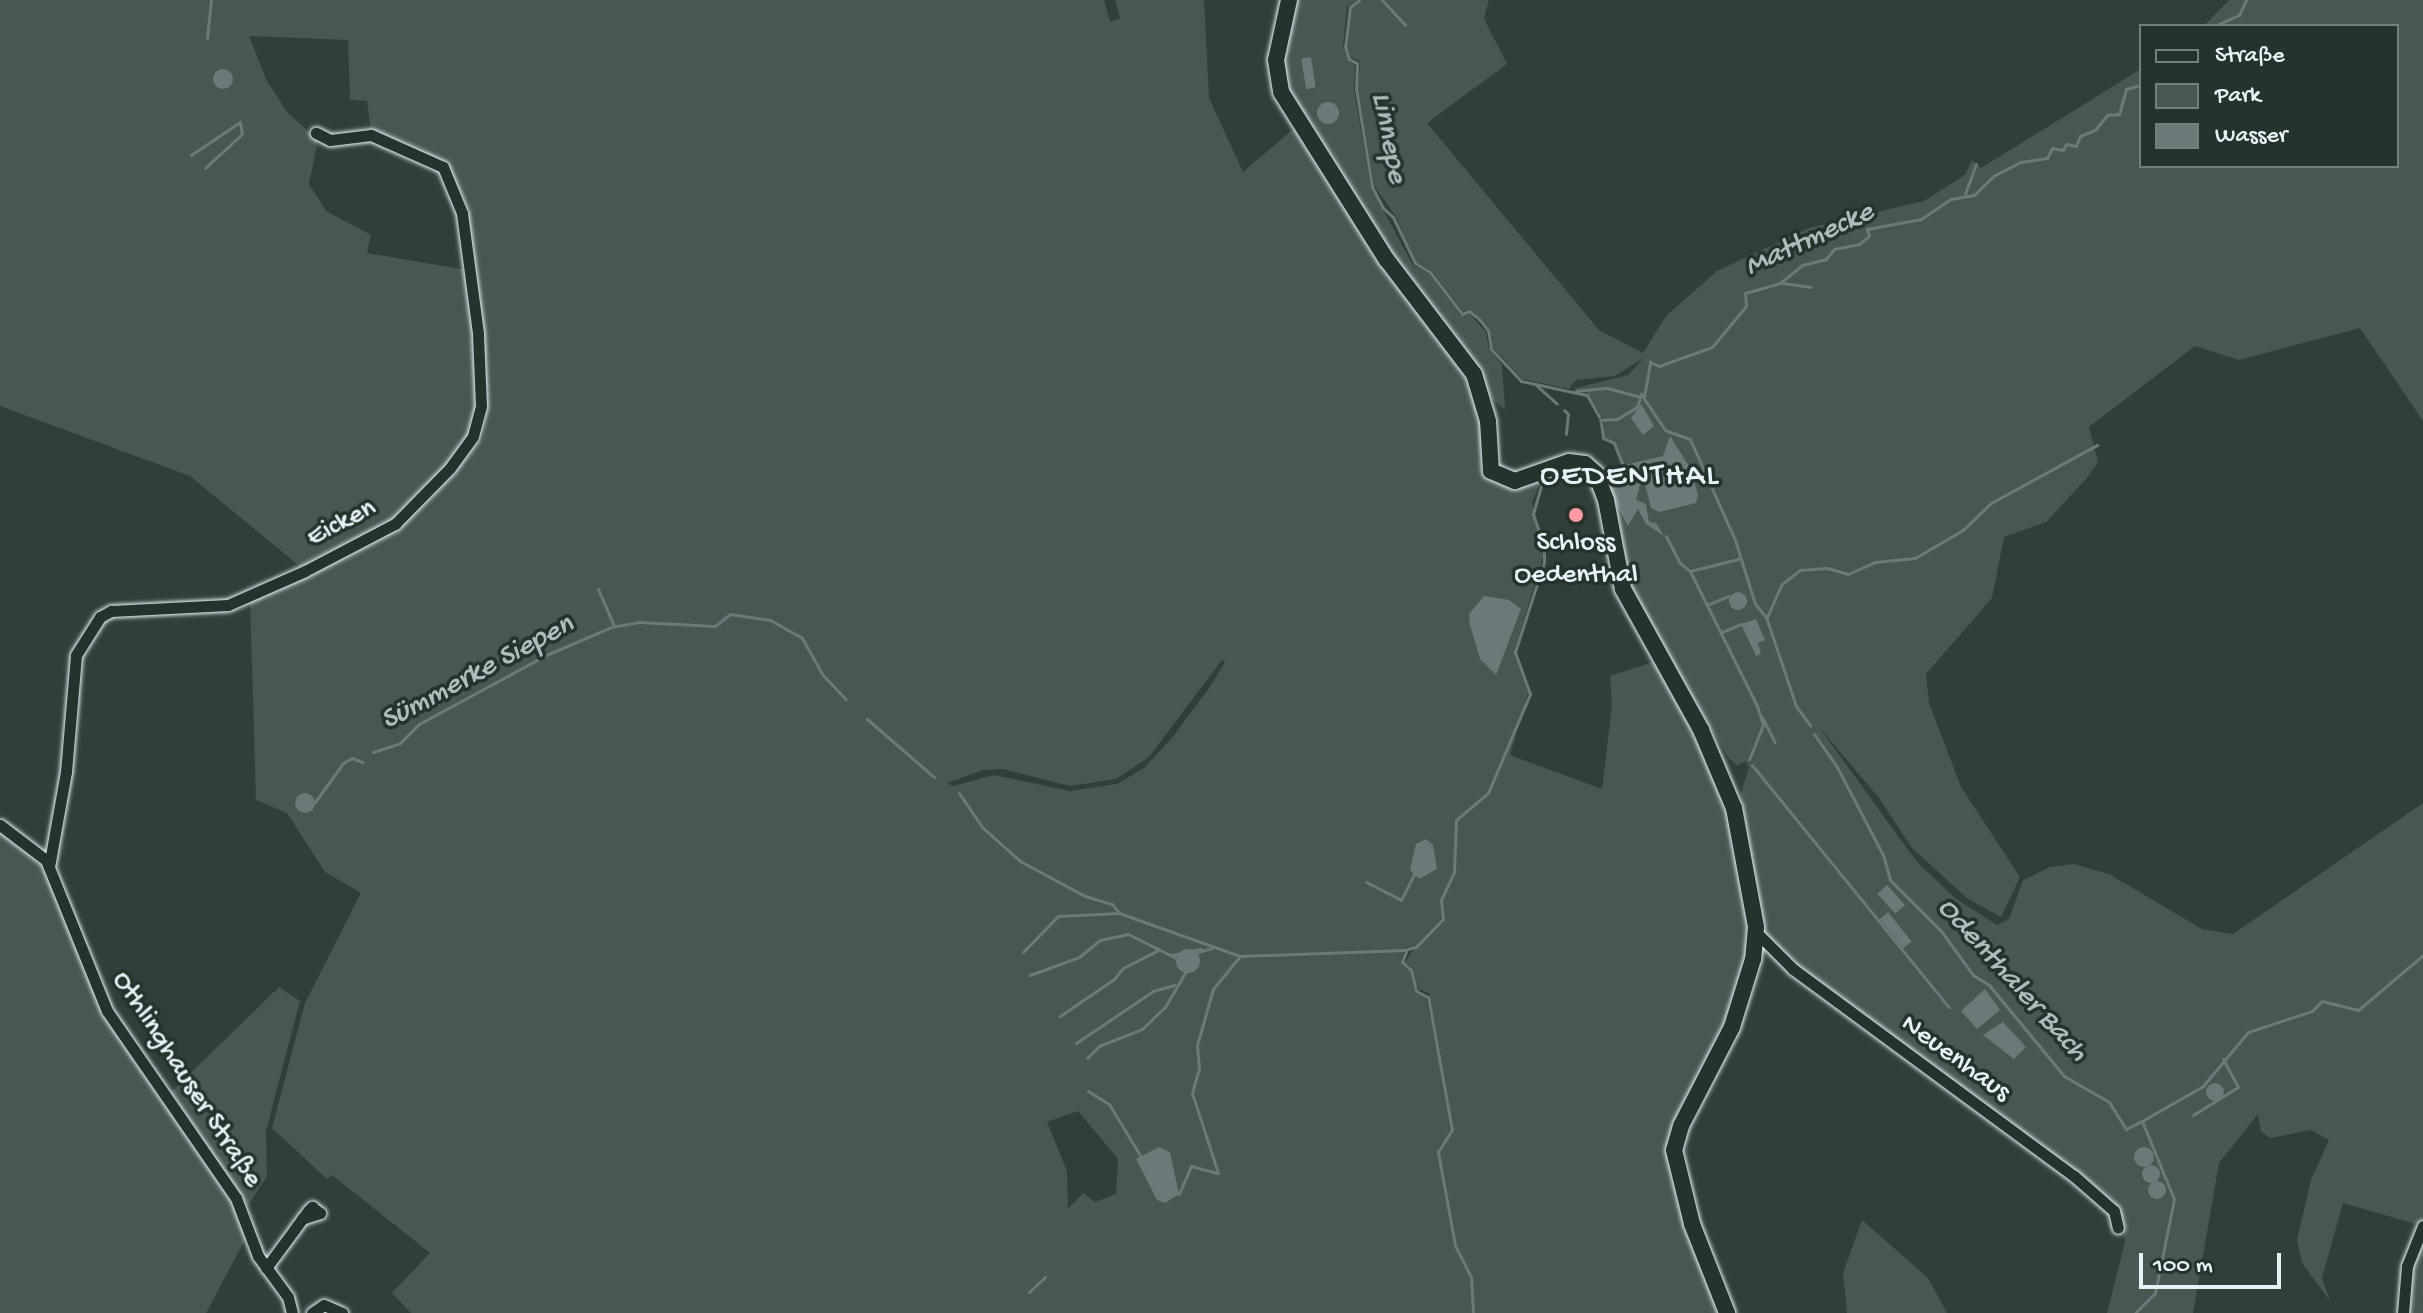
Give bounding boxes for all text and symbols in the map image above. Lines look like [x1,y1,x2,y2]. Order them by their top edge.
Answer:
legend [2139,24,2399,168]
text: Straße [2215,42,2285,71]
text: Park [2215,82,2261,111]
water label: Linnepe [1361,90,1413,186]
text: Wasser [2215,122,2287,151]
water label: Mattmecke [1740,196,1880,286]
district label: OEDENTHAL [1540,458,1720,496]
street label: Eicken [302,492,382,556]
marker: Schloss Oedenthal [1567,506,1585,524]
place label: Schloss Oedenthal [1514,527,1638,593]
water label: Sümmerke Siepen [375,608,581,740]
water label: Odenthaler Bach [1928,891,2094,1071]
street label: Othlinghauser Straße [104,966,268,1194]
street label: Neuenhaus [1893,1008,2017,1110]
scale bar [2143,1237,2285,1287]
text: 100 m [2153,1252,2213,1281]

